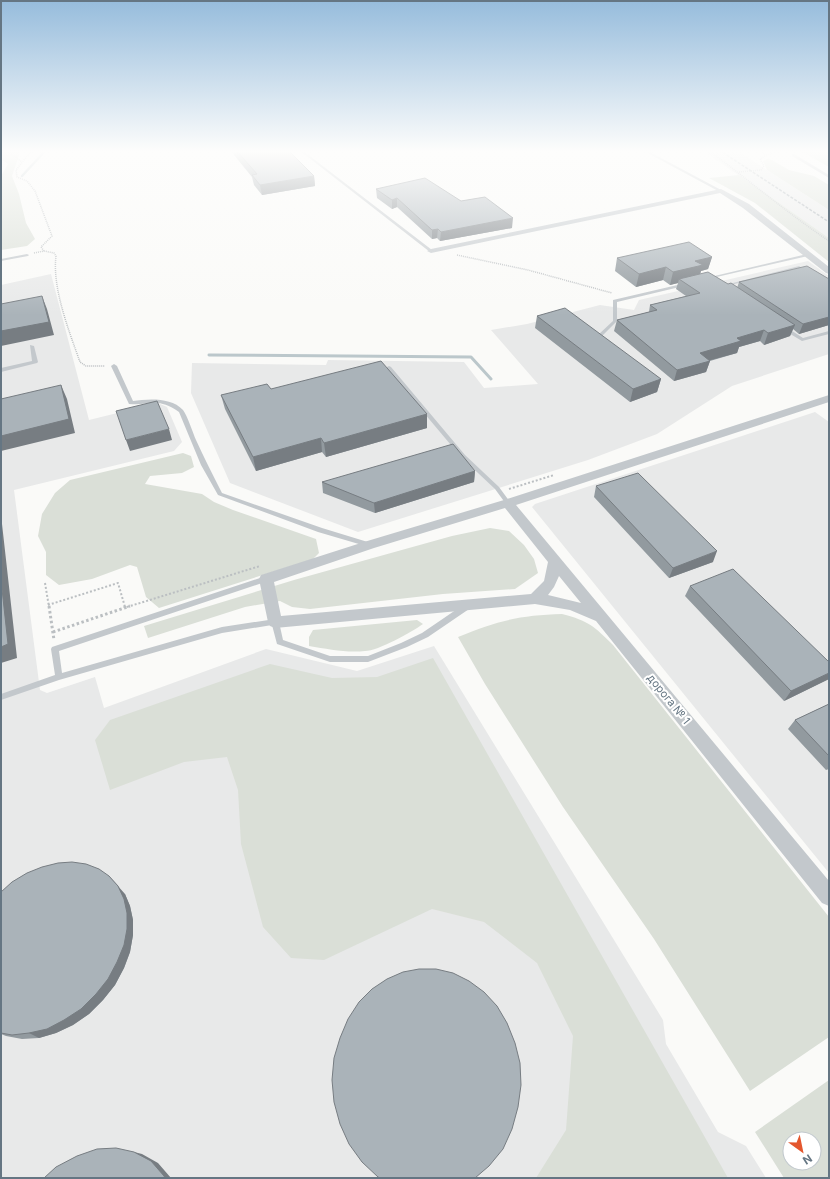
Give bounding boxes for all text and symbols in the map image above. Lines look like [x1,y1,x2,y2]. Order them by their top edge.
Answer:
street label: дорога № 1 [645,671,693,727]
north arrow [782,1131,822,1171]
text: N [800,1151,815,1168]

